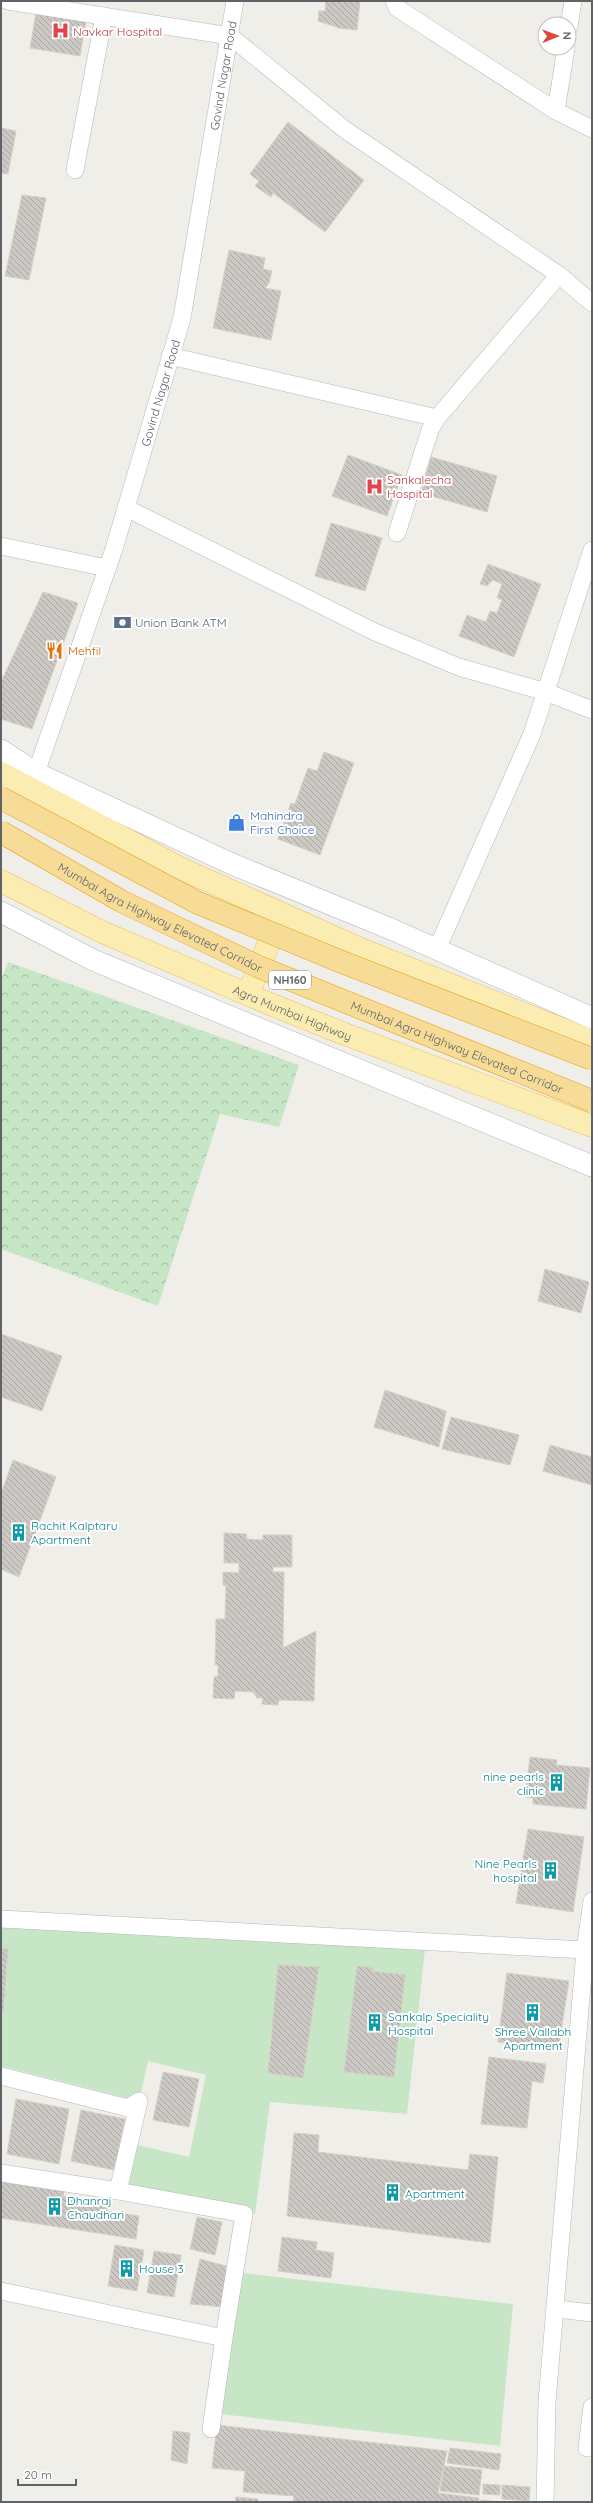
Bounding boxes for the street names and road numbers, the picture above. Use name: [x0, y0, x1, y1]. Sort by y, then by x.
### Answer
street label: Govind Nagar Road: [206, 20, 239, 131]
street label: Govind Nagar Road: [137, 338, 183, 448]
street label: Mumbai Agra Highway Elevated Corridor: [55, 859, 265, 975]
road number: NH160: [269, 971, 311, 989]
street label: Agra Mumbai Highway: [231, 982, 354, 1044]
street label: Mumbai Agra Highway Elevated Corridor: [349, 997, 566, 1096]

